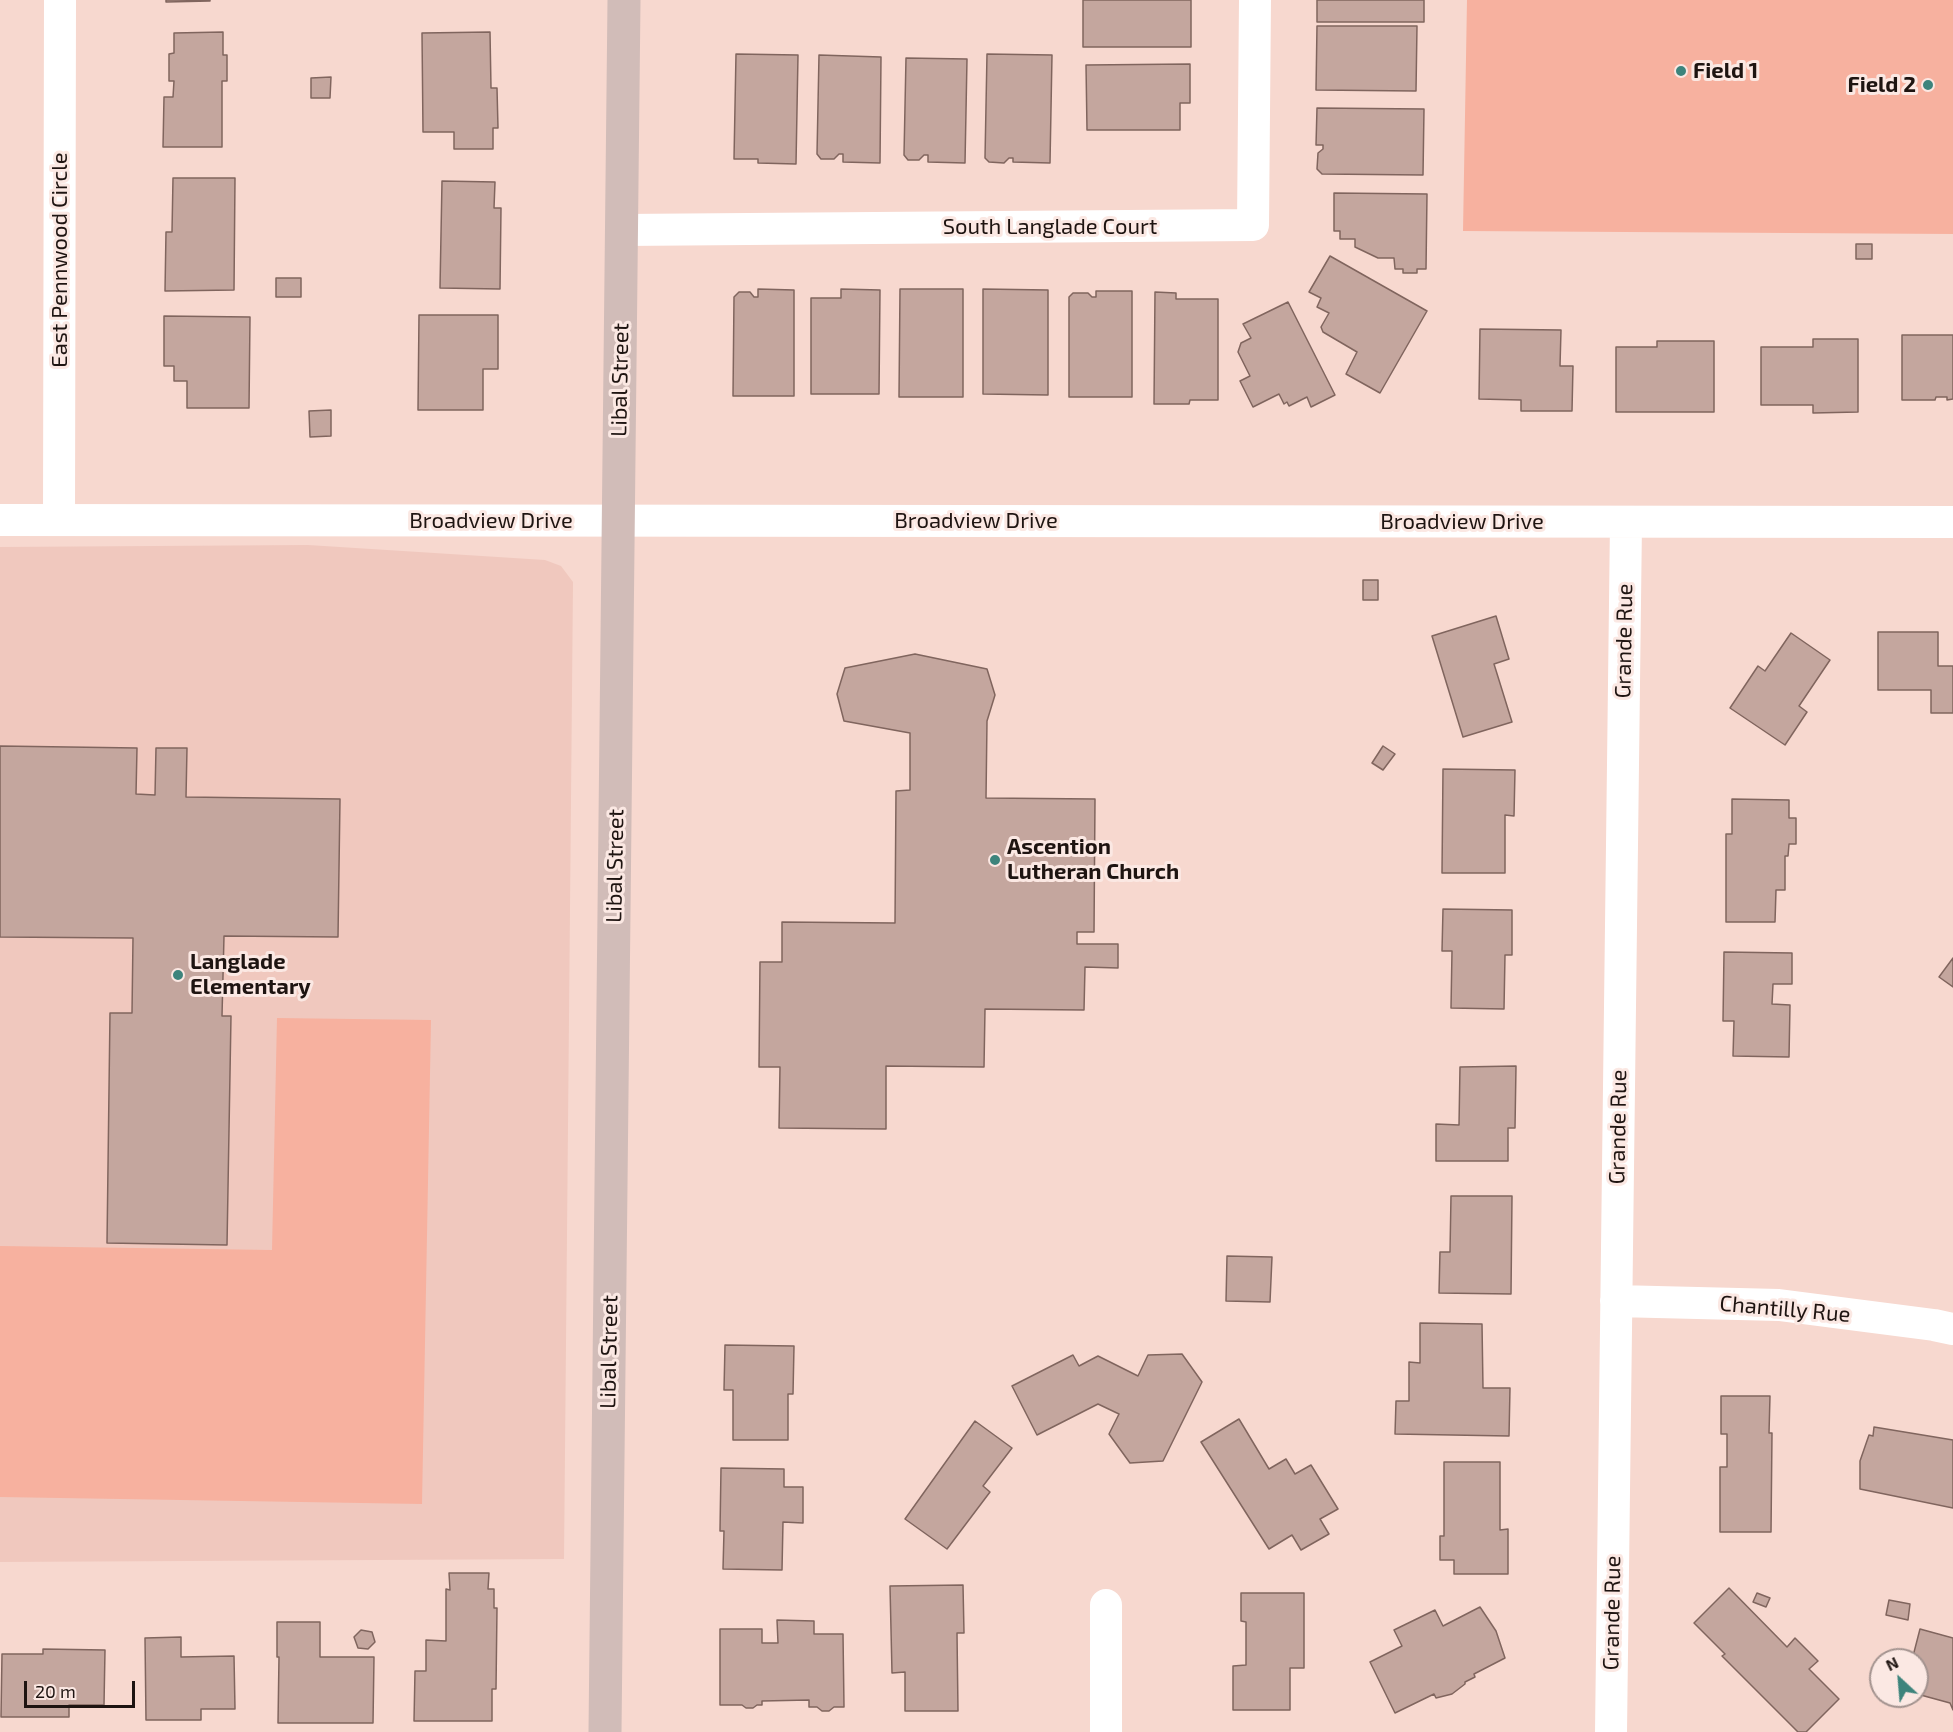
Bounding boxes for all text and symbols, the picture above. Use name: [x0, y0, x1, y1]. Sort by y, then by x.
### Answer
place label: Field 1: [1693, 58, 1758, 84]
marker: Field 1: [1674, 64, 1688, 78]
place label: Field 2: [1847, 72, 1916, 98]
marker: Field 2: [1921, 78, 1935, 92]
street label: East Pennwood Circle: [47, 152, 73, 368]
street label: South Langlade Court: [943, 214, 1157, 240]
street label: Libal Street: [606, 323, 634, 437]
street label: Broadview Drive: [409, 508, 573, 534]
street label: Broadview Drive: [894, 508, 1058, 534]
street label: Broadview Drive: [1380, 509, 1544, 535]
street label: Grande Rue: [1610, 583, 1638, 699]
street label: Libal Street: [601, 809, 629, 923]
place label: Ascention Lutheran Church: [1007, 834, 1179, 885]
marker: Ascention Lutheran Church: [988, 853, 1002, 867]
place label: Langlade Elementary: [190, 949, 311, 1000]
marker: Langlade Elementary: [171, 968, 185, 982]
street label: Grande Rue: [1604, 1069, 1632, 1185]
street label: Chantilly Rue: [1719, 1290, 1851, 1328]
street label: Libal Street: [595, 1295, 623, 1409]
street label: Grande Rue: [1598, 1555, 1626, 1671]
north arrow: [1869, 1648, 1929, 1708]
text: N: [1882, 1652, 1901, 1674]
scale bar: [27, 1669, 138, 1707]
text: 20 m: [35, 1680, 76, 1702]

